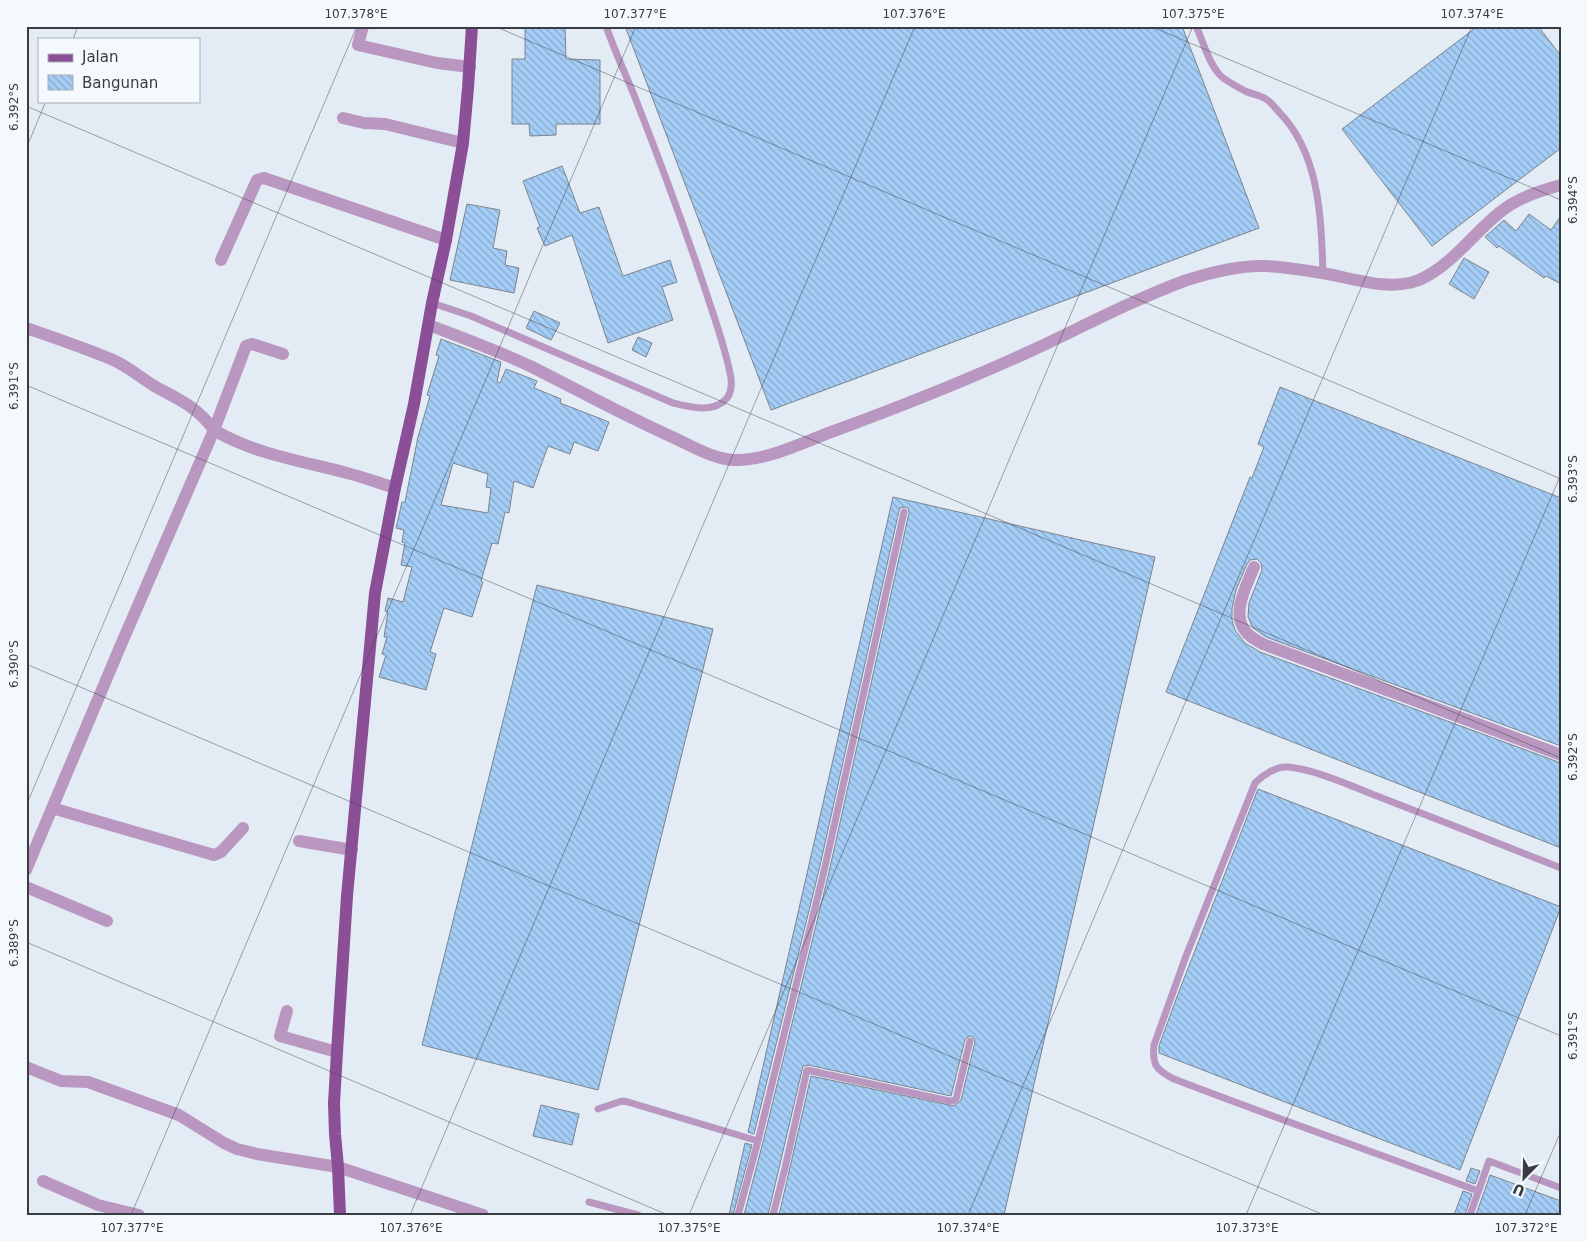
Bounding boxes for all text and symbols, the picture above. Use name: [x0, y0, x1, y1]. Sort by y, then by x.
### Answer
text: 107.378°E: [324, 7, 388, 21]
text: 107.377°E: [603, 7, 667, 21]
text: 107.376°E: [882, 7, 946, 21]
text: 107.375°E: [1161, 7, 1225, 21]
text: 107.374°E: [1440, 7, 1504, 21]
legend: [38, 38, 200, 102]
text: Jalan: [81, 48, 118, 66]
text: Bangunan: [82, 74, 158, 92]
text: 6.392°S: [7, 83, 21, 131]
text: 6.394°S: [1566, 176, 1580, 224]
text: 6.391°S: [7, 362, 21, 410]
text: 6.393°S: [1566, 455, 1580, 503]
text: 6.390°S: [7, 640, 21, 688]
text: 6.392°S: [1566, 733, 1580, 781]
text: 6.389°S: [7, 919, 21, 967]
text: 6.391°S: [1566, 1012, 1580, 1060]
north arrow: [1500, 1154, 1550, 1204]
text: U: [1511, 1180, 1527, 1200]
text: 107.377°E: [100, 1221, 164, 1235]
text: 107.376°E: [379, 1221, 443, 1235]
text: 107.375°E: [657, 1221, 721, 1235]
text: 107.374°E: [936, 1221, 1000, 1235]
text: 107.373°E: [1215, 1221, 1279, 1235]
text: 107.372°E: [1494, 1221, 1558, 1235]

